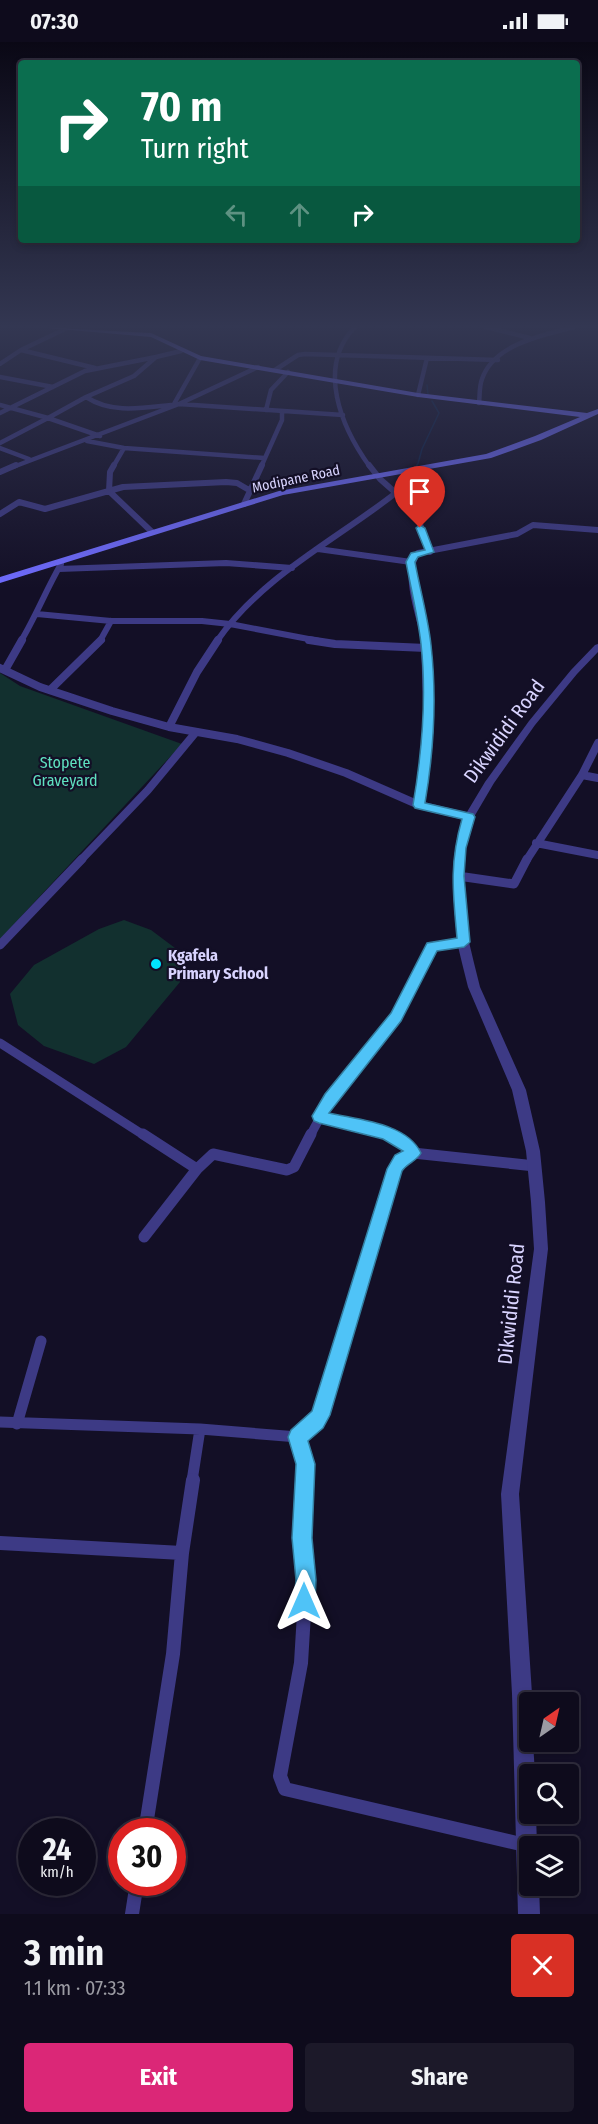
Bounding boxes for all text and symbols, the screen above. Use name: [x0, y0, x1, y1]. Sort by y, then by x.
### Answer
text: 07:30: [30, 8, 79, 35]
text: 70 m: [141, 82, 222, 132]
icon: right: [42, 84, 120, 162]
text: Turn right: [141, 133, 249, 165]
icon: left: [220, 198, 253, 231]
icon: ahead: [283, 198, 316, 231]
icon: right: [346, 198, 379, 231]
street label: Modipane Road: [251, 461, 341, 497]
pin: [394, 466, 445, 528]
icon: arrive: [403, 475, 436, 508]
street label: Dikwididi Road: [458, 675, 550, 787]
park label: Stopete Graveyard: [32, 753, 98, 790]
place label: Kgafela Primary School: [168, 946, 269, 983]
marker: Kgafela Primary School: [149, 957, 163, 971]
street label: Dikwididi Road: [493, 1242, 529, 1366]
position arrow: [272, 1569, 336, 1633]
north arrow: [519, 1692, 579, 1752]
map controls: [519, 1692, 579, 1896]
button: search: [519, 1764, 579, 1824]
speed limit sign: 30: [108, 1818, 186, 1896]
text: 24: [43, 1832, 71, 1868]
button: layers: [519, 1836, 579, 1896]
text: km/h: [40, 1863, 74, 1881]
text: 3 min: [24, 1931, 104, 1975]
button: close: [511, 1934, 574, 1997]
text: 1.1 km · 07:33: [24, 1976, 126, 2000]
button: Exit: [24, 2043, 293, 2112]
button: Share: [305, 2043, 574, 2112]

